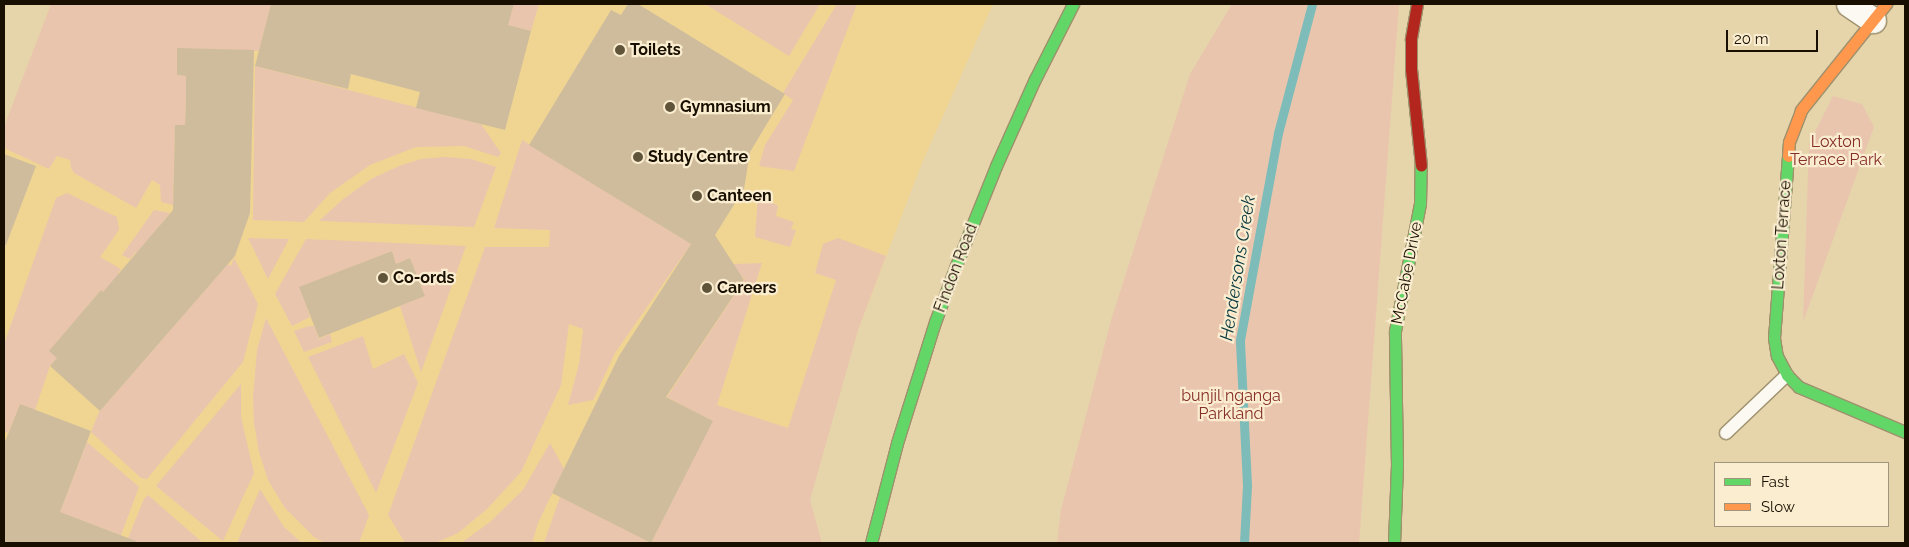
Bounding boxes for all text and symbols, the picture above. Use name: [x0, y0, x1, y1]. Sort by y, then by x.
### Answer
scale bar: [1729, 20, 1822, 52]
text: 20 m: [1734, 30, 1769, 48]
place label: Toilets: [630, 40, 681, 60]
marker: Toilets: [614, 44, 626, 56]
place label: Gymnasium: [680, 97, 771, 117]
marker: Gymnasium: [664, 101, 676, 113]
park label: Loxton Terrace Park: [1790, 132, 1882, 170]
place label: Study Centre: [648, 147, 749, 167]
marker: Study Centre: [632, 151, 644, 163]
street label: Loxton Terrace: [1769, 180, 1795, 290]
place label: Canteen: [707, 186, 772, 206]
marker: Canteen: [691, 190, 703, 202]
water label: Hendersons Creek: [1216, 194, 1260, 342]
street label: McCabe Drive: [1388, 220, 1426, 326]
street label: Findon Road: [930, 221, 982, 315]
place label: Co-ords: [393, 268, 454, 288]
marker: Co-ords: [377, 272, 389, 284]
place label: Careers: [717, 278, 777, 298]
marker: Careers: [701, 282, 713, 294]
park label: bunjil nganga Parkland: [1181, 386, 1281, 424]
legend: [1714, 462, 1889, 527]
text: Fast: [1761, 473, 1789, 491]
text: Slow: [1761, 498, 1795, 516]

